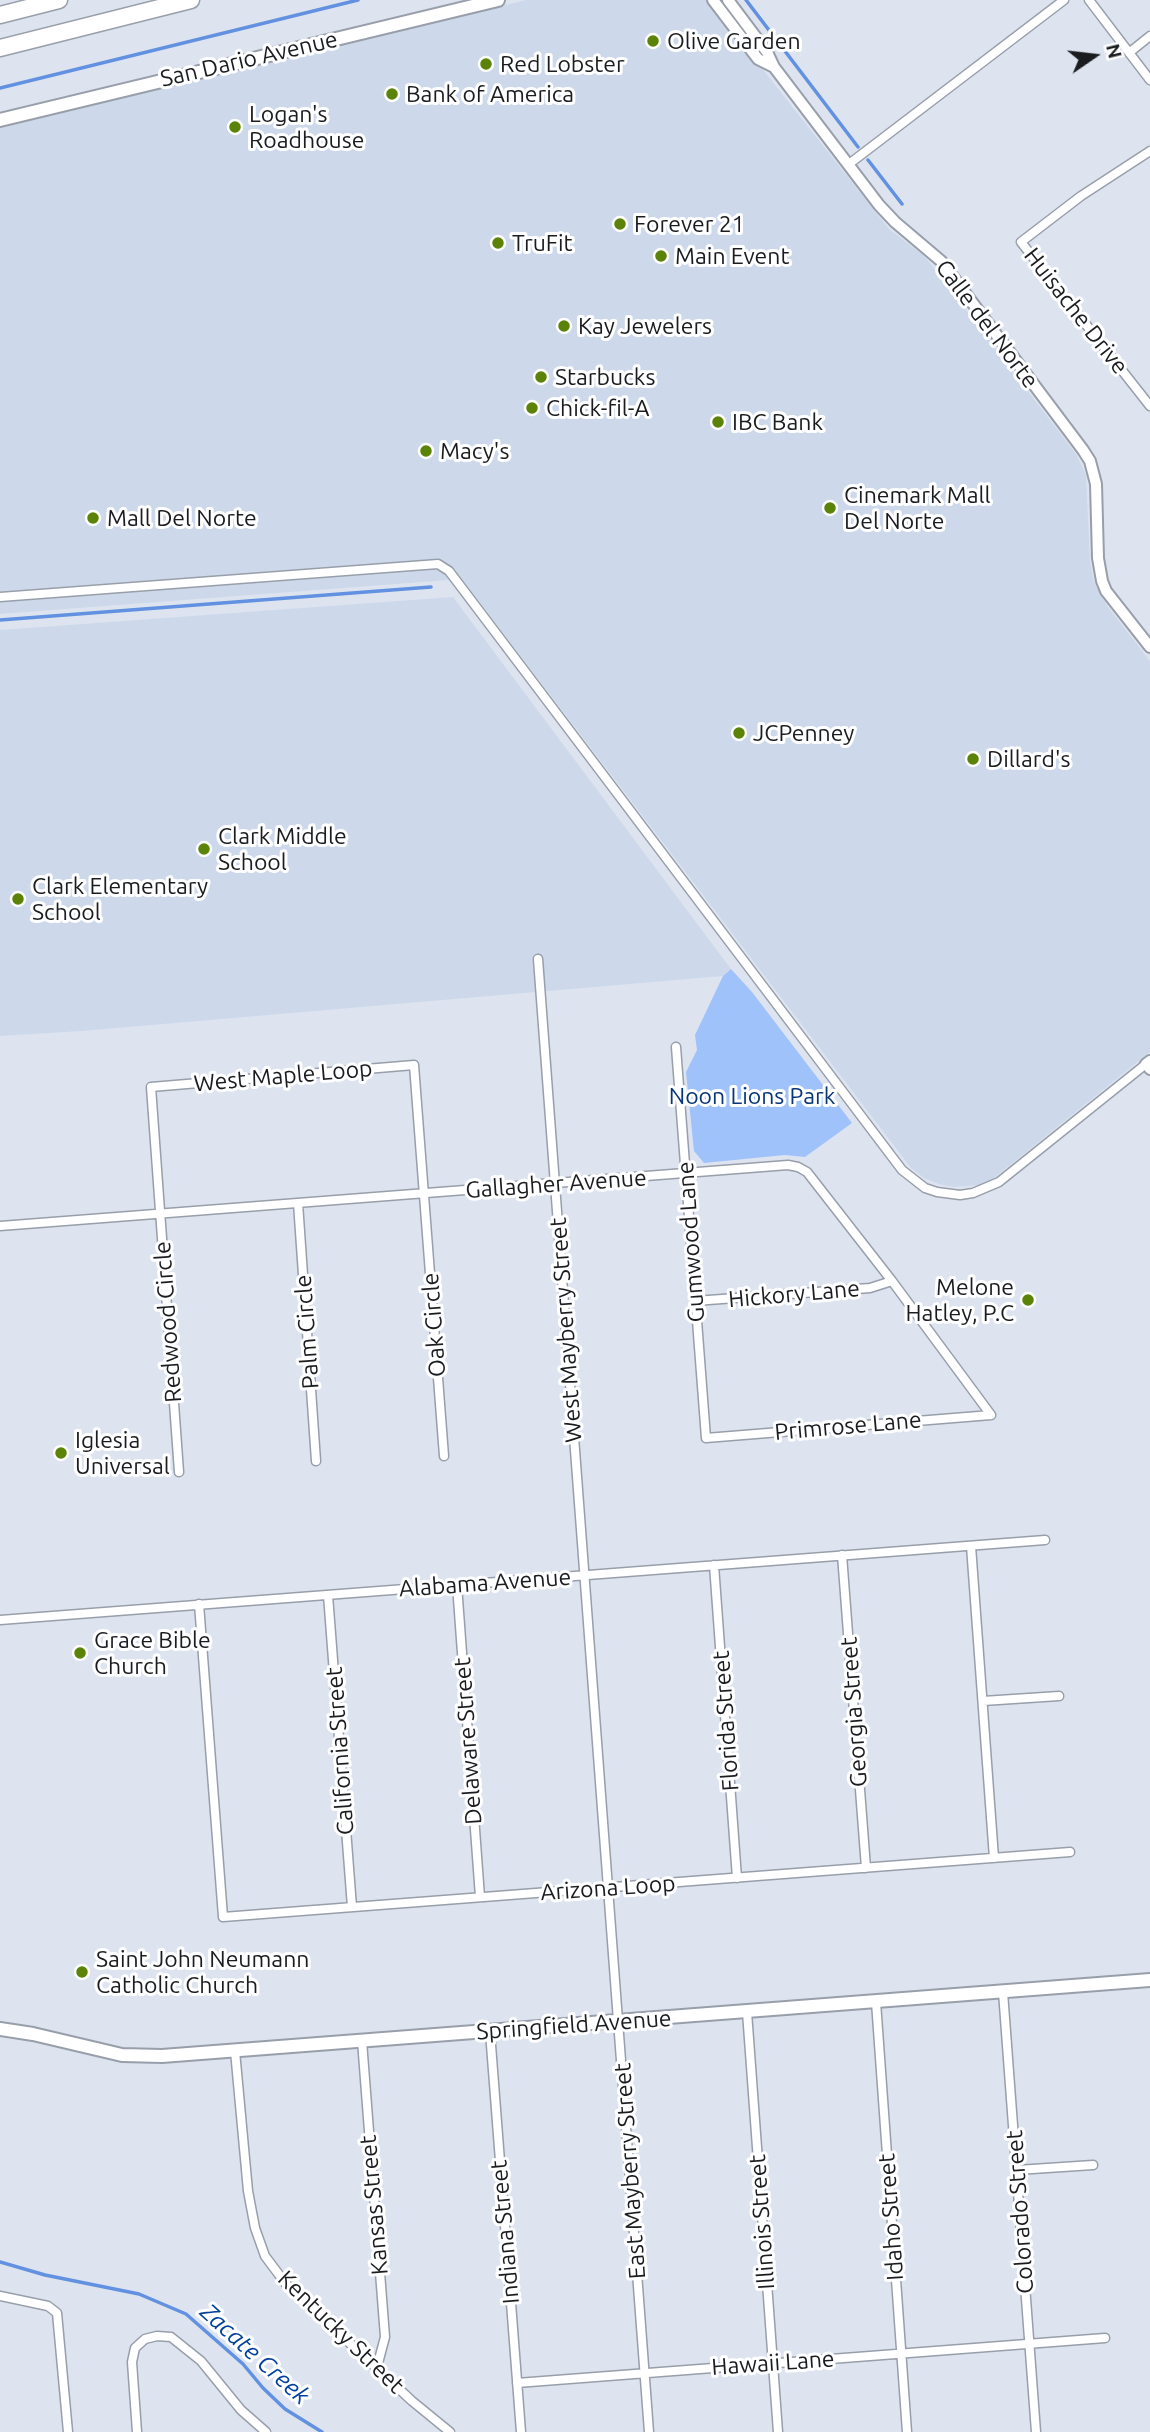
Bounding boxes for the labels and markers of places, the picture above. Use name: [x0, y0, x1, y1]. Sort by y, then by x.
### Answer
place label: Olive Garden: [667, 27, 801, 55]
marker: Olive Garden: [645, 33, 661, 49]
place label: Red Lobster: [500, 50, 625, 78]
marker: Red Lobster: [478, 56, 494, 72]
place label: Bank of America: [406, 80, 574, 108]
marker: Bank of America: [384, 86, 400, 102]
place label: Logan's Roadhouse: [249, 100, 364, 154]
marker: Logan's Roadhouse: [227, 119, 243, 135]
place label: Forever 21: [634, 210, 745, 238]
marker: Forever 21: [612, 216, 628, 232]
place label: TruFit: [512, 229, 573, 257]
marker: TruFit: [490, 235, 506, 251]
place label: Main Event: [675, 242, 789, 270]
marker: Main Event: [653, 248, 669, 264]
place label: Kay Jewelers: [578, 312, 712, 340]
marker: Kay Jewelers: [556, 318, 572, 334]
place label: Starbucks: [555, 363, 655, 391]
marker: Starbucks: [533, 369, 549, 385]
place label: Chick-fil-A: [546, 394, 649, 422]
marker: Chick-fil-A: [524, 400, 540, 416]
place label: IBC Bank: [732, 408, 823, 436]
marker: IBC Bank: [710, 414, 726, 430]
place label: Macy's: [440, 437, 509, 465]
marker: Macy's: [418, 443, 434, 459]
place label: Cinemark Mall Del Norte: [844, 481, 991, 535]
marker: Cinemark Mall Del Norte: [822, 500, 838, 516]
place label: Mall Del Norte: [107, 504, 257, 532]
marker: Mall Del Norte: [85, 510, 101, 526]
place label: JCPenney: [753, 719, 854, 747]
marker: JCPenney: [731, 725, 747, 741]
place label: Dillard's: [987, 745, 1070, 773]
marker: Dillard's: [965, 751, 981, 767]
place label: Clark Middle School: [218, 822, 347, 876]
marker: Clark Middle School: [196, 841, 212, 857]
place label: Clark Elementary School: [32, 872, 208, 926]
marker: Clark Elementary School: [10, 891, 26, 907]
place label: Melone Hatley, P.C: [906, 1273, 1014, 1327]
marker: Melone Hatley, P.C: [1020, 1292, 1036, 1308]
place label: Iglesia Universal: [75, 1426, 170, 1480]
marker: Iglesia Universal: [53, 1445, 69, 1461]
place label: Grace Bible Church: [94, 1626, 211, 1680]
marker: Grace Bible Church: [72, 1645, 88, 1661]
place label: Saint John Neumann Catholic Church: [96, 1945, 309, 1999]
marker: Saint John Neumann Catholic Church: [74, 1964, 90, 1980]

